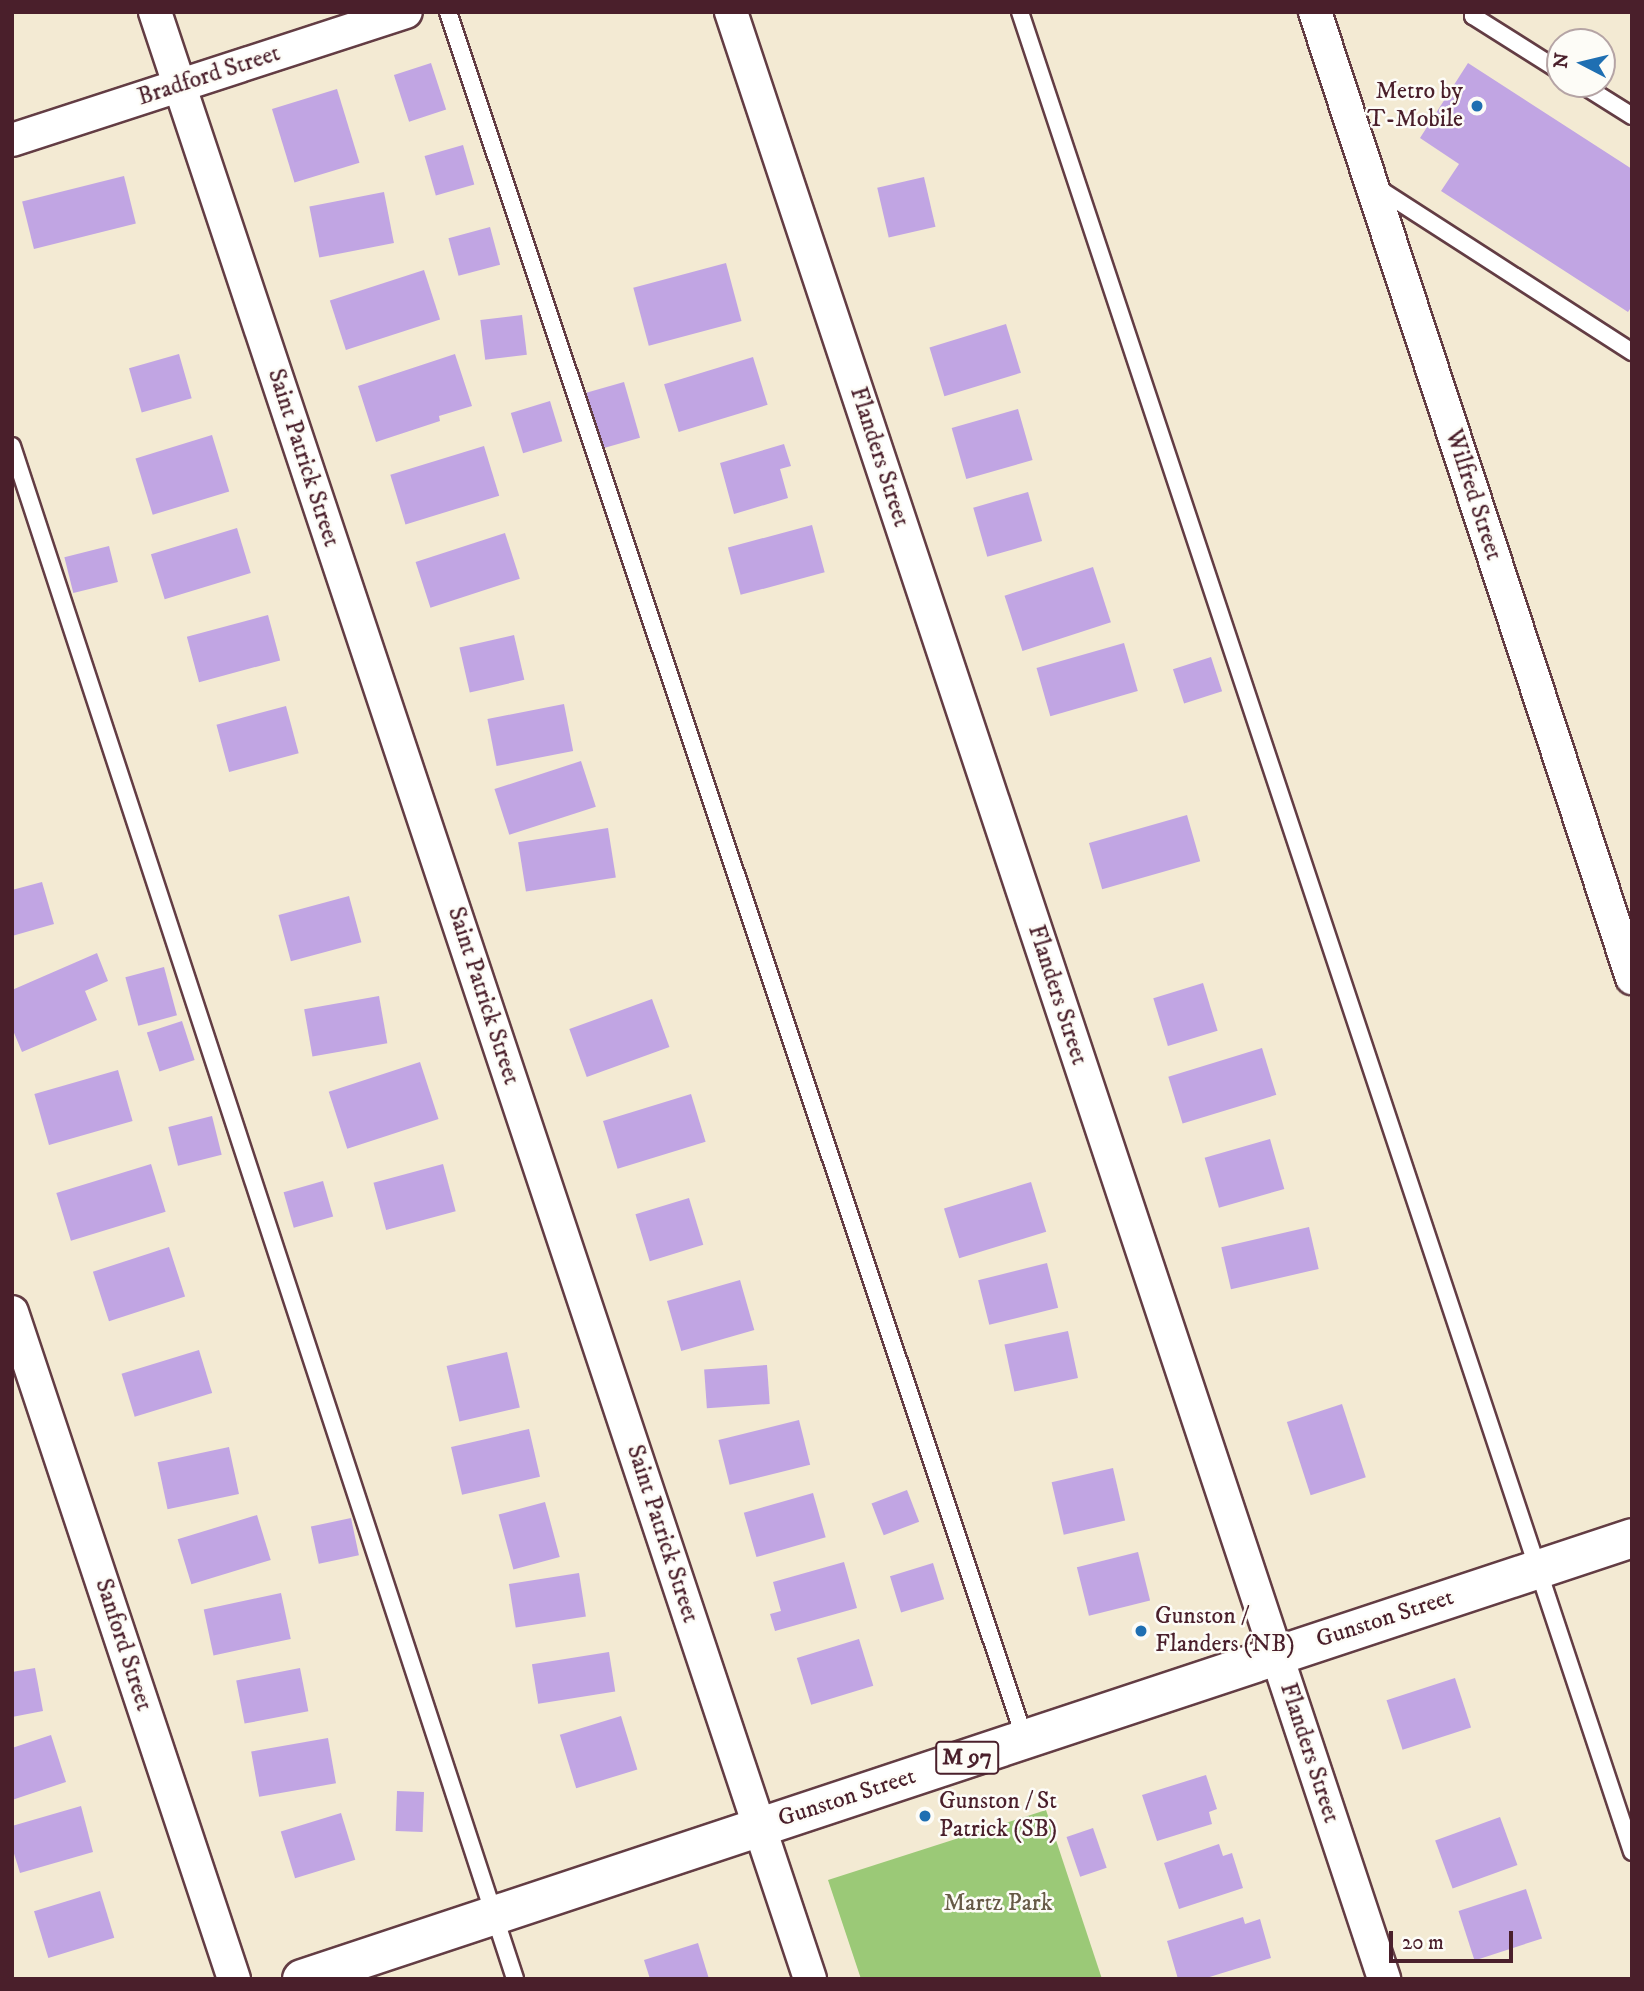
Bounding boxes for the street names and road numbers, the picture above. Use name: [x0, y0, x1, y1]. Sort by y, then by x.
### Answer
street label: Bradford Street: [134, 39, 284, 113]
street label: Saint Patrick Street: [261, 365, 345, 551]
street label: Flanders Street: [843, 383, 915, 531]
street label: Wilfred Street: [1438, 426, 1508, 564]
street label: Saint Patrick Street: [441, 903, 525, 1089]
street label: Flanders Street: [1021, 921, 1093, 1069]
street label: Saint Patrick Street: [620, 1441, 704, 1627]
street label: Sanford Street: [88, 1575, 158, 1715]
street label: Gunston Street: [1313, 1583, 1457, 1655]
street label: Flanders Street: [1273, 1679, 1345, 1827]
road number: M 97: [934, 1738, 1000, 1778]
street label: Gunston Street: [775, 1762, 919, 1834]

